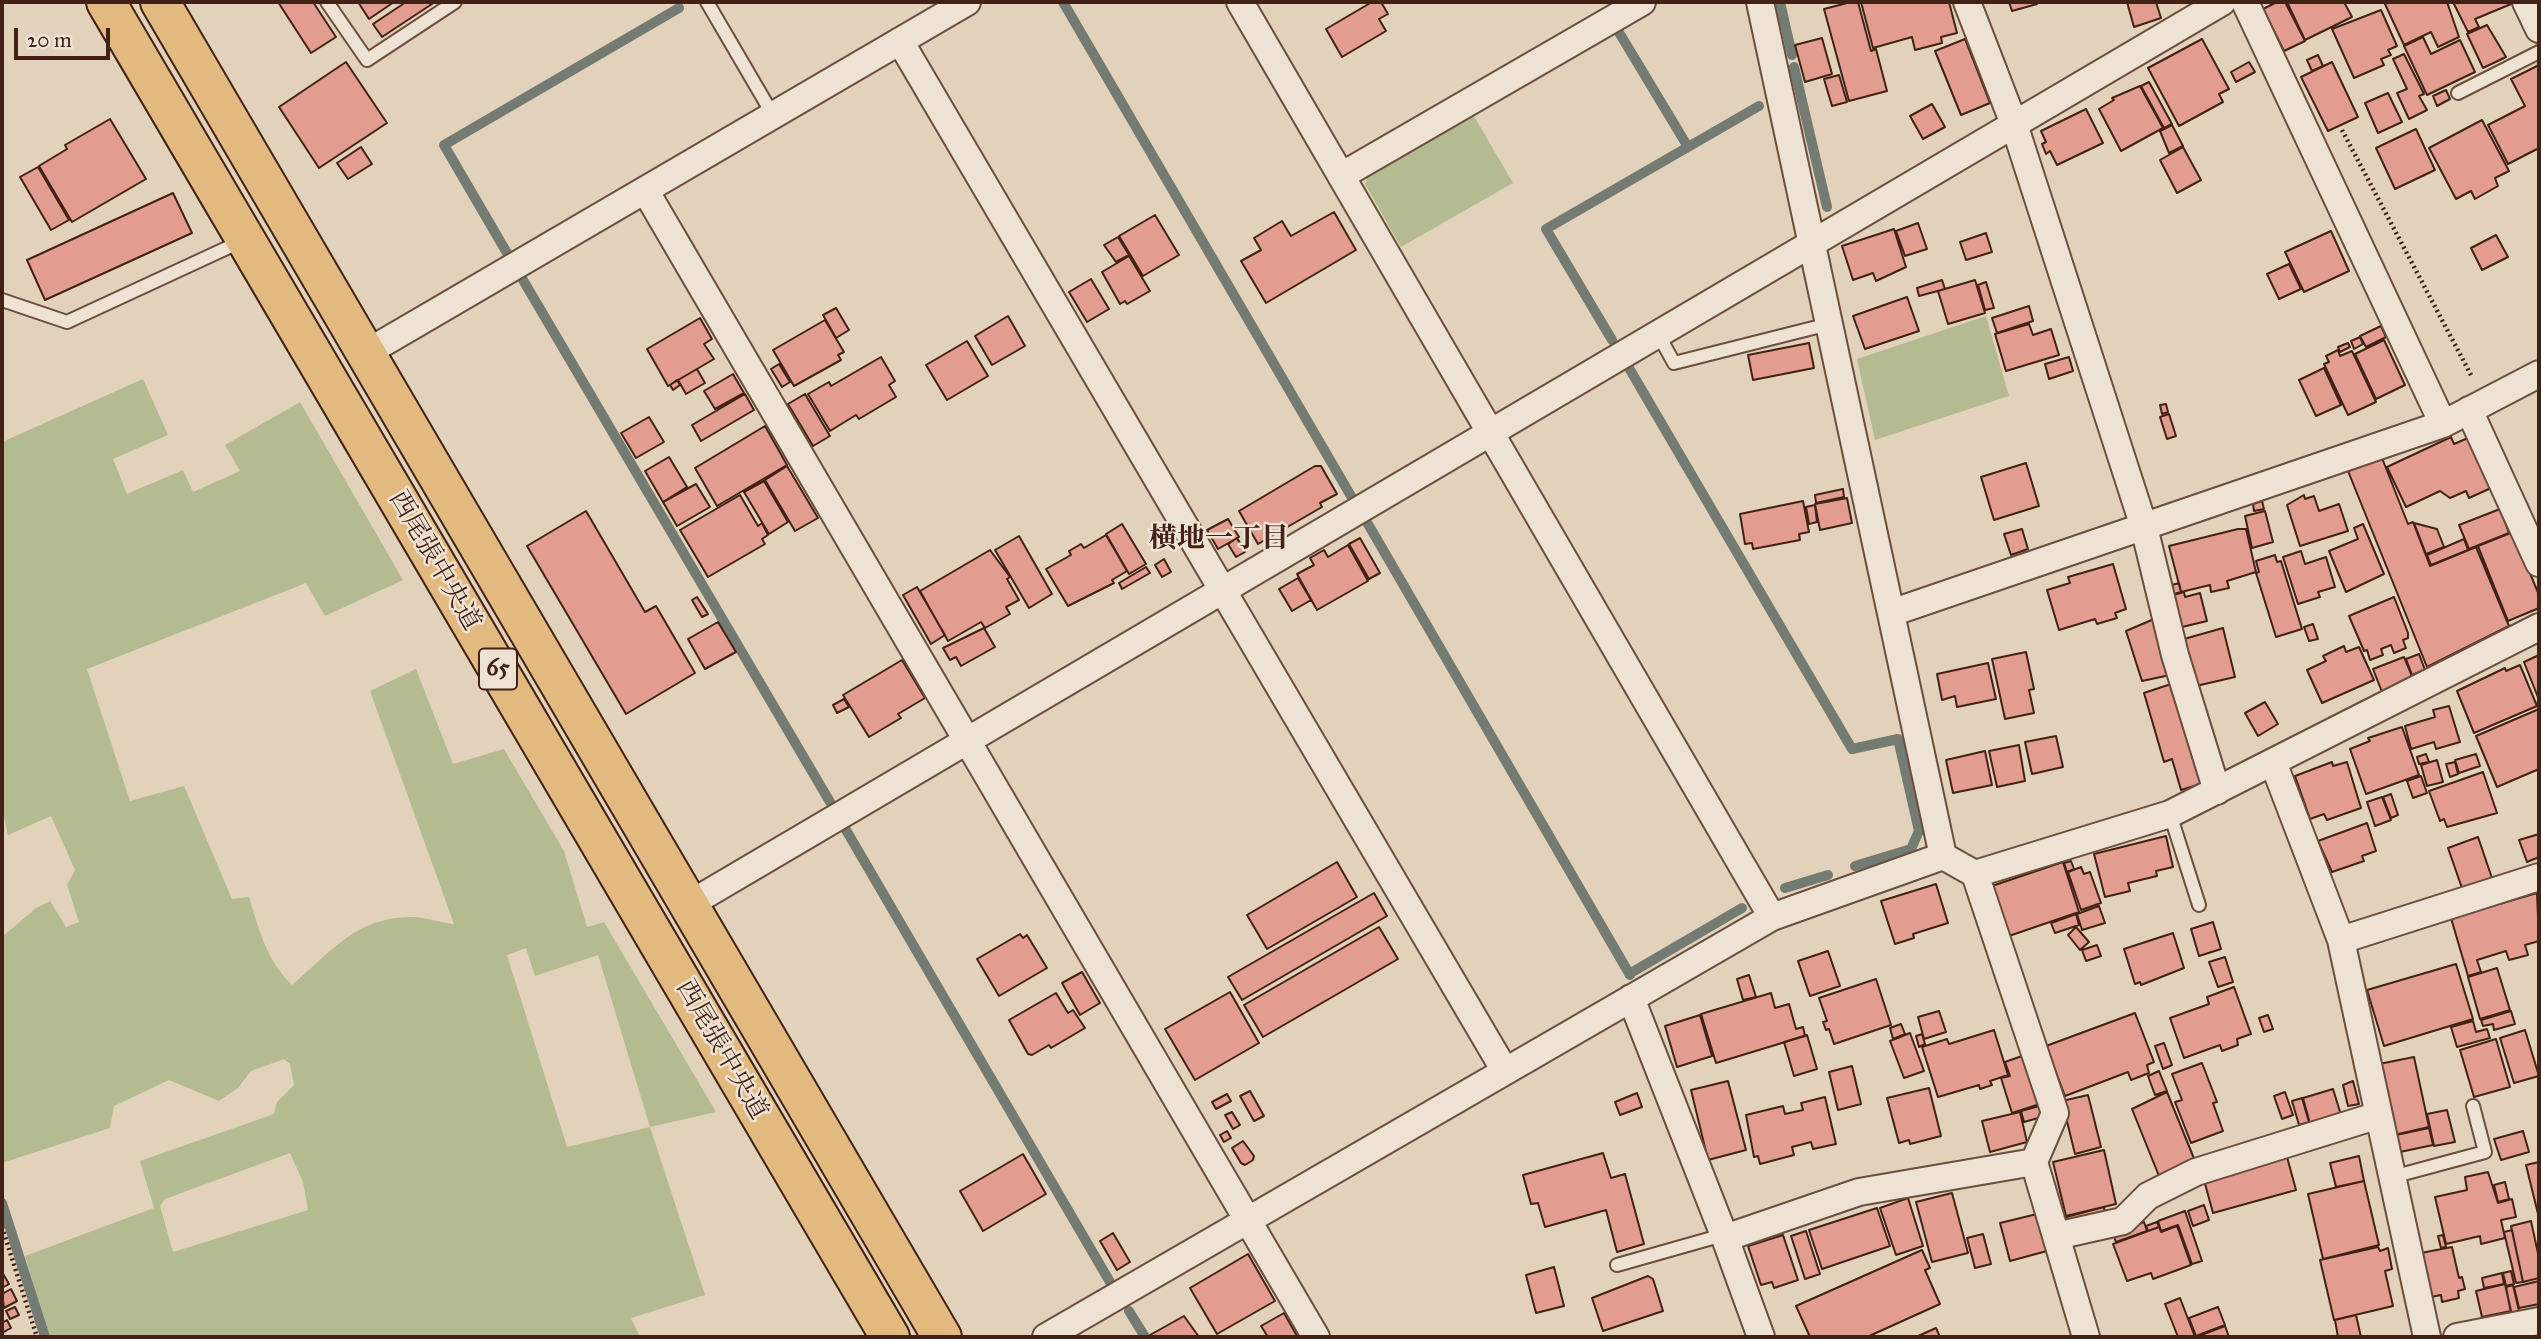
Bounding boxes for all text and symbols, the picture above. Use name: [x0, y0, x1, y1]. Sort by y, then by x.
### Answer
scale bar: [18, 14, 114, 58]
text: 20 m: [27, 27, 72, 53]
street label: 西尾張中央道: [381, 486, 487, 636]
district label: 横地一丁目: [1149, 523, 1289, 557]
road number: 65: [479, 648, 517, 690]
street label: 西尾張中央道: [668, 975, 774, 1125]

